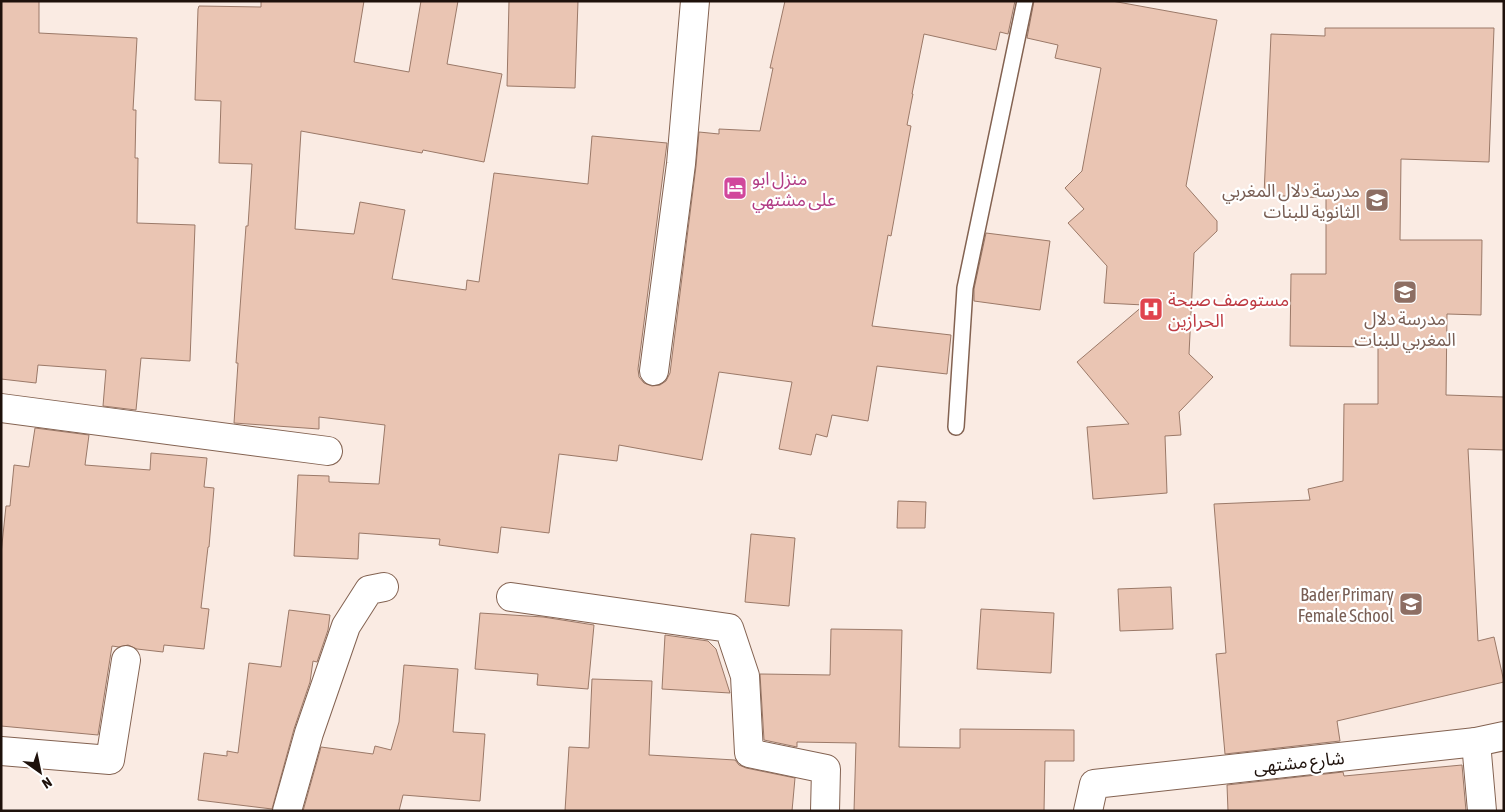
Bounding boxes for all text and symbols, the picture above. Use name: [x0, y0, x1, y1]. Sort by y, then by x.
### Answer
place label: منزل ابو على مشتهي: [752, 168, 836, 213]
hotel icon: منزل ابو على مشتهي: [722, 175, 748, 201]
place label: مدرسة دلال المغربي الثانوية للبنات: [1222, 180, 1360, 223]
school or university icon: مدرسة دلال المغربي الثانوية للبنات: [1364, 187, 1390, 213]
school or university icon: مدرسة دلال المغربي للبنات: [1392, 279, 1418, 305]
place label: مستوصف صبحة الحرازين: [1168, 289, 1289, 332]
hospital icon: مستوصف صبحة الحرازين: [1138, 296, 1164, 322]
place label: مدرسة دلال المغربي للبنات: [1354, 308, 1456, 353]
place label: Bader Primary Female School: [1298, 584, 1394, 626]
school or university icon: Bader Primary Female School: [1398, 591, 1424, 617]
north arrow: [15, 747, 65, 797]
street label: شارع مشتهى: [1252, 747, 1346, 781]
text: N: [39, 774, 55, 792]

